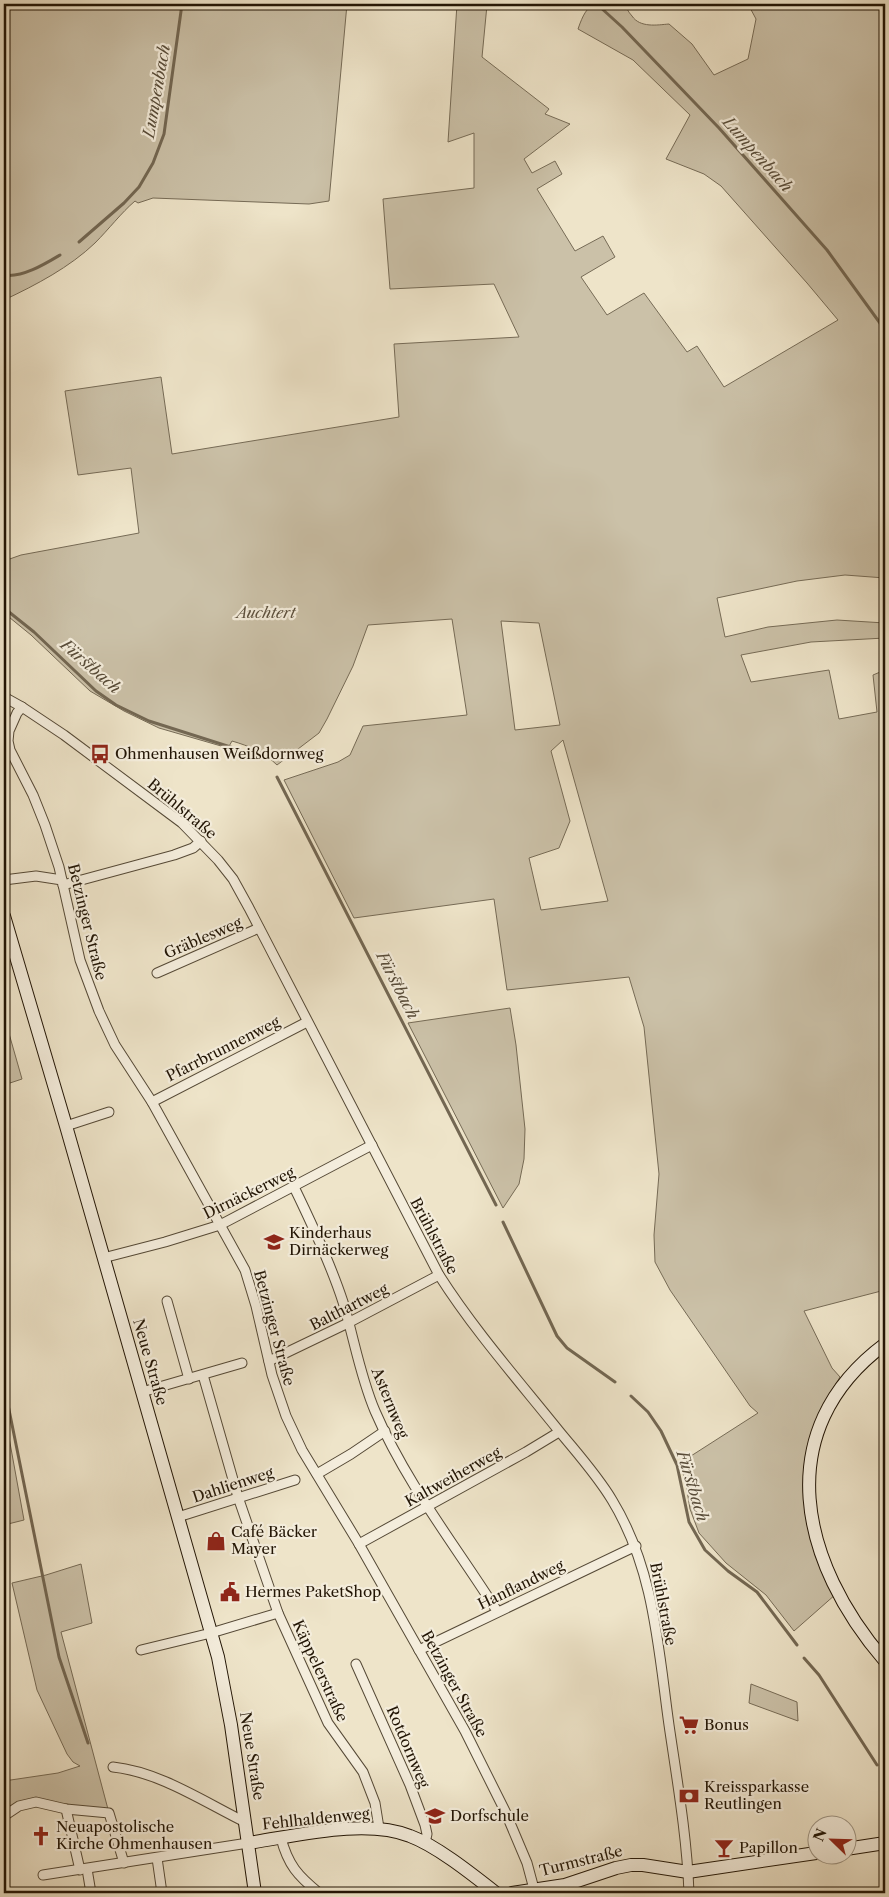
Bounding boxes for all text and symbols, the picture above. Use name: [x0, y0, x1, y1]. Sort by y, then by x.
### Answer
water label: Lumpenbach: [138, 43, 174, 141]
water label: Lumpenbach: [718, 111, 797, 196]
park label: Auchtert: [234, 603, 296, 622]
water label: Fürstbach: [55, 633, 125, 698]
bus stop icon: Ohmenhausen Weißdornweg: [89, 743, 111, 765]
place label: Ohmenhausen Weißdornweg: [115, 744, 323, 763]
street label: Brühlstraße: [144, 774, 221, 843]
street label: Betzinger Straße: [64, 862, 111, 982]
street label: Gräblesweg: [161, 913, 245, 962]
water label: Fürstbach: [372, 946, 424, 1022]
street label: Pfarrbrunnenweg: [163, 1012, 283, 1085]
street label: Dirnäckerweg: [200, 1162, 298, 1223]
street label: Brühlstraße: [406, 1194, 463, 1277]
place label: Kinderhaus Dirnäckerweg: [289, 1223, 388, 1259]
school or university icon: Kinderhaus Dirnäckerweg: [263, 1231, 285, 1253]
street label: Betzinger Straße: [250, 1268, 299, 1388]
street label: Balthartweg: [306, 1279, 391, 1334]
street label: Neue Straße: [129, 1316, 172, 1407]
street label: Asternweg: [367, 1364, 413, 1441]
street label: Kaltweiherweg: [401, 1442, 504, 1511]
water label: Fürstbach: [672, 1446, 713, 1524]
street label: Dahlienweg: [190, 1462, 276, 1507]
place label: Café Bäcker Mayer: [231, 1522, 318, 1558]
shop icon: Café Bäcker Mayer: [205, 1530, 227, 1552]
street label: Hanflandweg: [474, 1555, 567, 1614]
street label: Brühlstraße: [646, 1561, 681, 1647]
public building icon: Hermes PaketShop: [219, 1581, 241, 1603]
place label: Hermes PaketShop: [245, 1582, 381, 1601]
street label: Käppelerstraße: [289, 1617, 352, 1725]
street label: Betzinger Straße: [417, 1627, 492, 1741]
street label: Rotdornweg: [383, 1703, 434, 1791]
street label: Neue Straße: [236, 1710, 269, 1802]
supermarket icon: Bonus: [678, 1714, 700, 1736]
place label: Bonus: [704, 1715, 749, 1734]
place label: Kreissparkasse Reutlingen: [704, 1777, 809, 1813]
bank icon: Kreissparkasse Reutlingen: [678, 1785, 700, 1807]
street label: Fehlhaldenweg: [261, 1803, 371, 1834]
school or university icon: Dorfschule: [424, 1805, 446, 1827]
place label: Dorfschule: [450, 1806, 529, 1825]
north arrow: [806, 1814, 856, 1864]
place label: Neuapostolische Kirche Ohmenhausen: [56, 1817, 213, 1853]
church icon: Neuapostolische Kirche Ohmenhausen: [30, 1825, 52, 1847]
text: N: [809, 1826, 831, 1844]
bar icon: Papillon: [713, 1837, 735, 1859]
place label: Papillon: [739, 1838, 799, 1857]
street label: Turmstraße: [537, 1841, 624, 1880]

